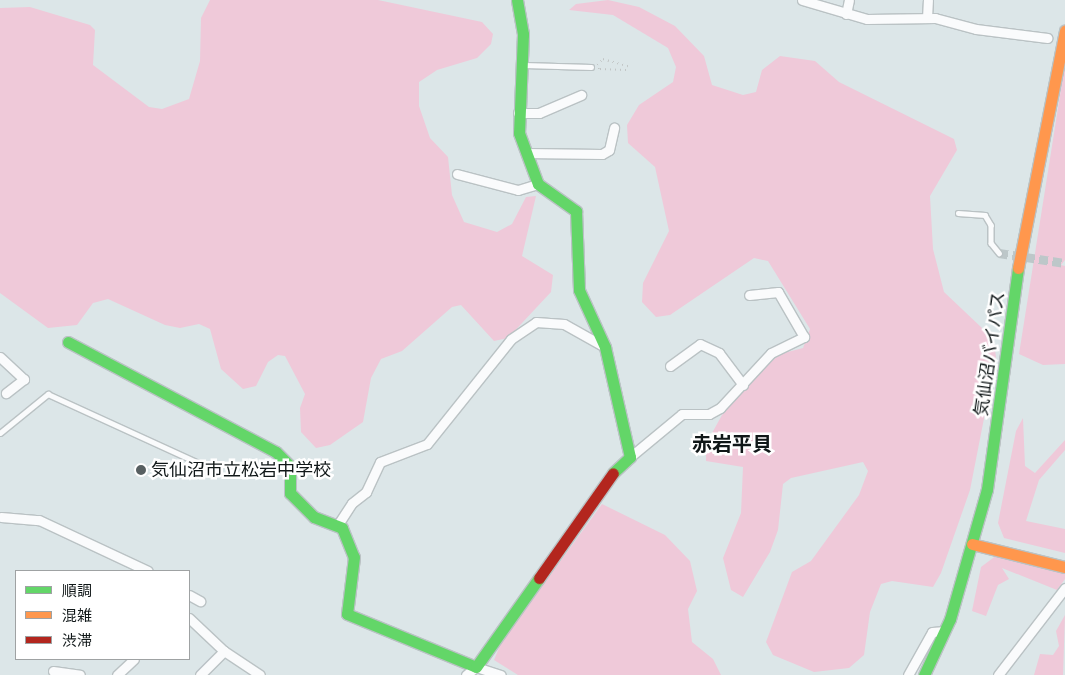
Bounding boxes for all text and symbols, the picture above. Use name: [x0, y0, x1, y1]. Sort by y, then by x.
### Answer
street label: 気仙沼バイパス: [971, 290, 1009, 418]
district label: 赤岩平貝: [692, 431, 772, 455]
place label: 気仙沼市立松岩中学校: [151, 459, 331, 481]
marker: 気仙沼市立松岩中学校: [135, 464, 147, 476]
legend: [15, 570, 190, 660]
text: 順調: [62, 580, 92, 601]
text: 混雑: [62, 605, 92, 626]
text: 渋滞: [62, 630, 92, 651]

